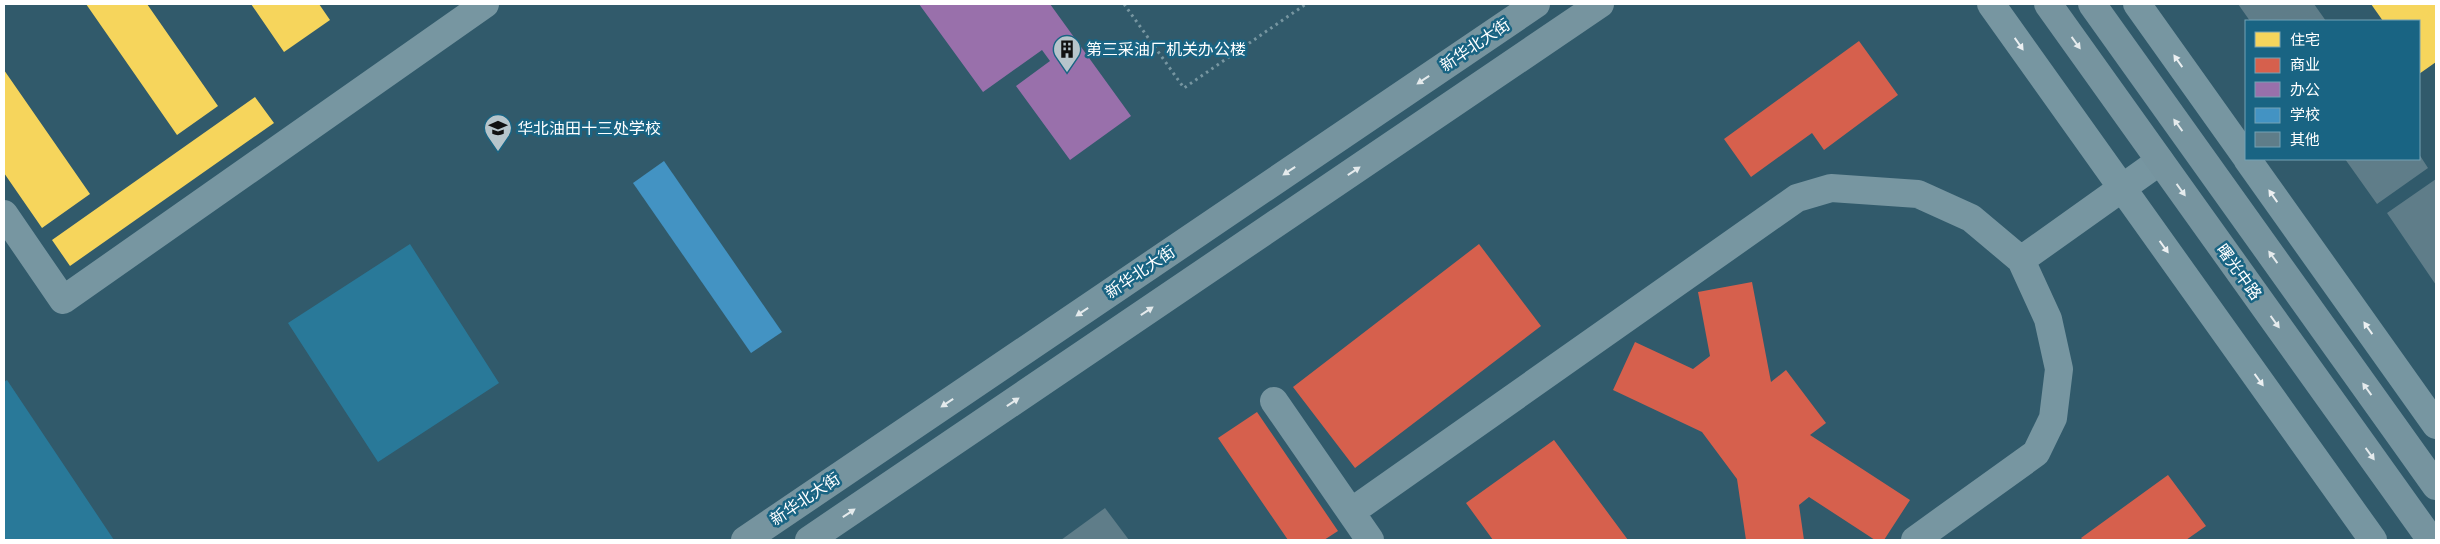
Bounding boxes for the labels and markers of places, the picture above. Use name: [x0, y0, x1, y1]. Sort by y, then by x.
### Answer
building icon: 第三采油厂机关办公楼: [1052, 34, 1082, 73]
place label: 第三采油厂机关办公楼: [1086, 40, 1246, 59]
school or university icon: 华北油田十三处学校: [483, 113, 513, 152]
place label: 华北油田十三处学校: [517, 119, 661, 138]

